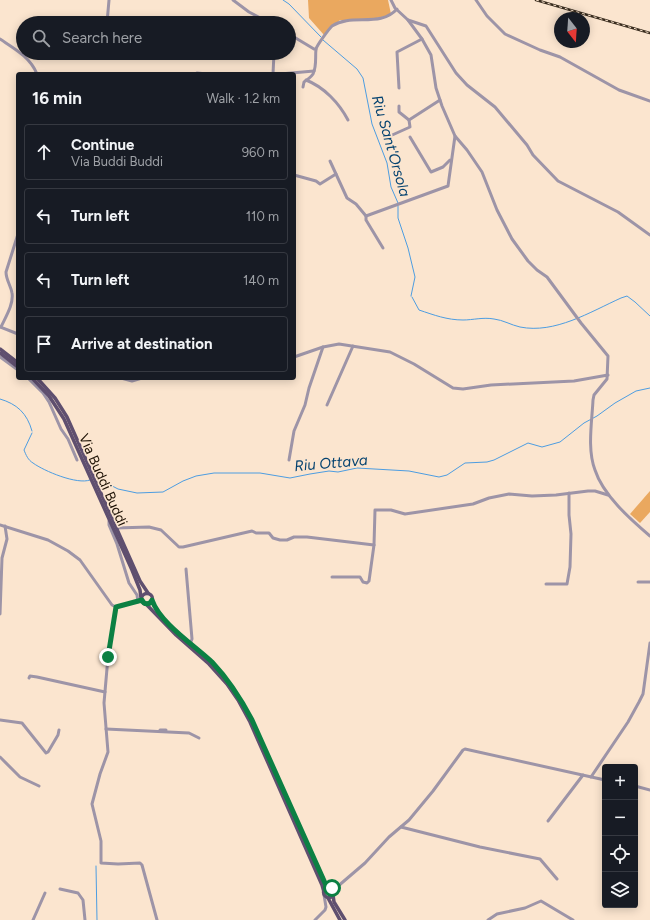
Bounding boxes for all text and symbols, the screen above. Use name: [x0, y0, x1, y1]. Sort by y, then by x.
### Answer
north arrow: [554, 12, 590, 48]
search box: [16, 16, 296, 60]
icon: search: [30, 27, 52, 49]
text: Search here: [62, 29, 142, 47]
text: 16 min: [32, 88, 82, 108]
text: Walk · 1.2 km: [207, 91, 280, 106]
water label: Riu Sant'Orsola: [368, 93, 414, 199]
text: Continue: [71, 136, 134, 154]
icon: ahead: [33, 141, 55, 163]
text: 960 m: [242, 145, 279, 160]
text: Via Buddi Buddi: [71, 154, 163, 169]
icon: left: [33, 205, 55, 227]
text: Turn left: [71, 207, 129, 225]
text: 110 m: [246, 209, 279, 224]
icon: left: [33, 269, 55, 291]
text: Turn left: [71, 271, 129, 289]
text: 140 m: [243, 273, 279, 288]
icon: arrive: [33, 333, 55, 355]
text: Arrive at destination: [71, 335, 212, 353]
street label: Via Buddi Buddi: [75, 431, 131, 529]
water label: Riu Ottava: [294, 451, 369, 475]
route end: [99, 648, 117, 666]
map controls: [602, 764, 638, 908]
button: +: [602, 764, 638, 800]
button: −: [602, 800, 638, 836]
button: locate: [602, 836, 638, 872]
button: layers: [602, 872, 638, 908]
route start: [323, 879, 341, 897]

